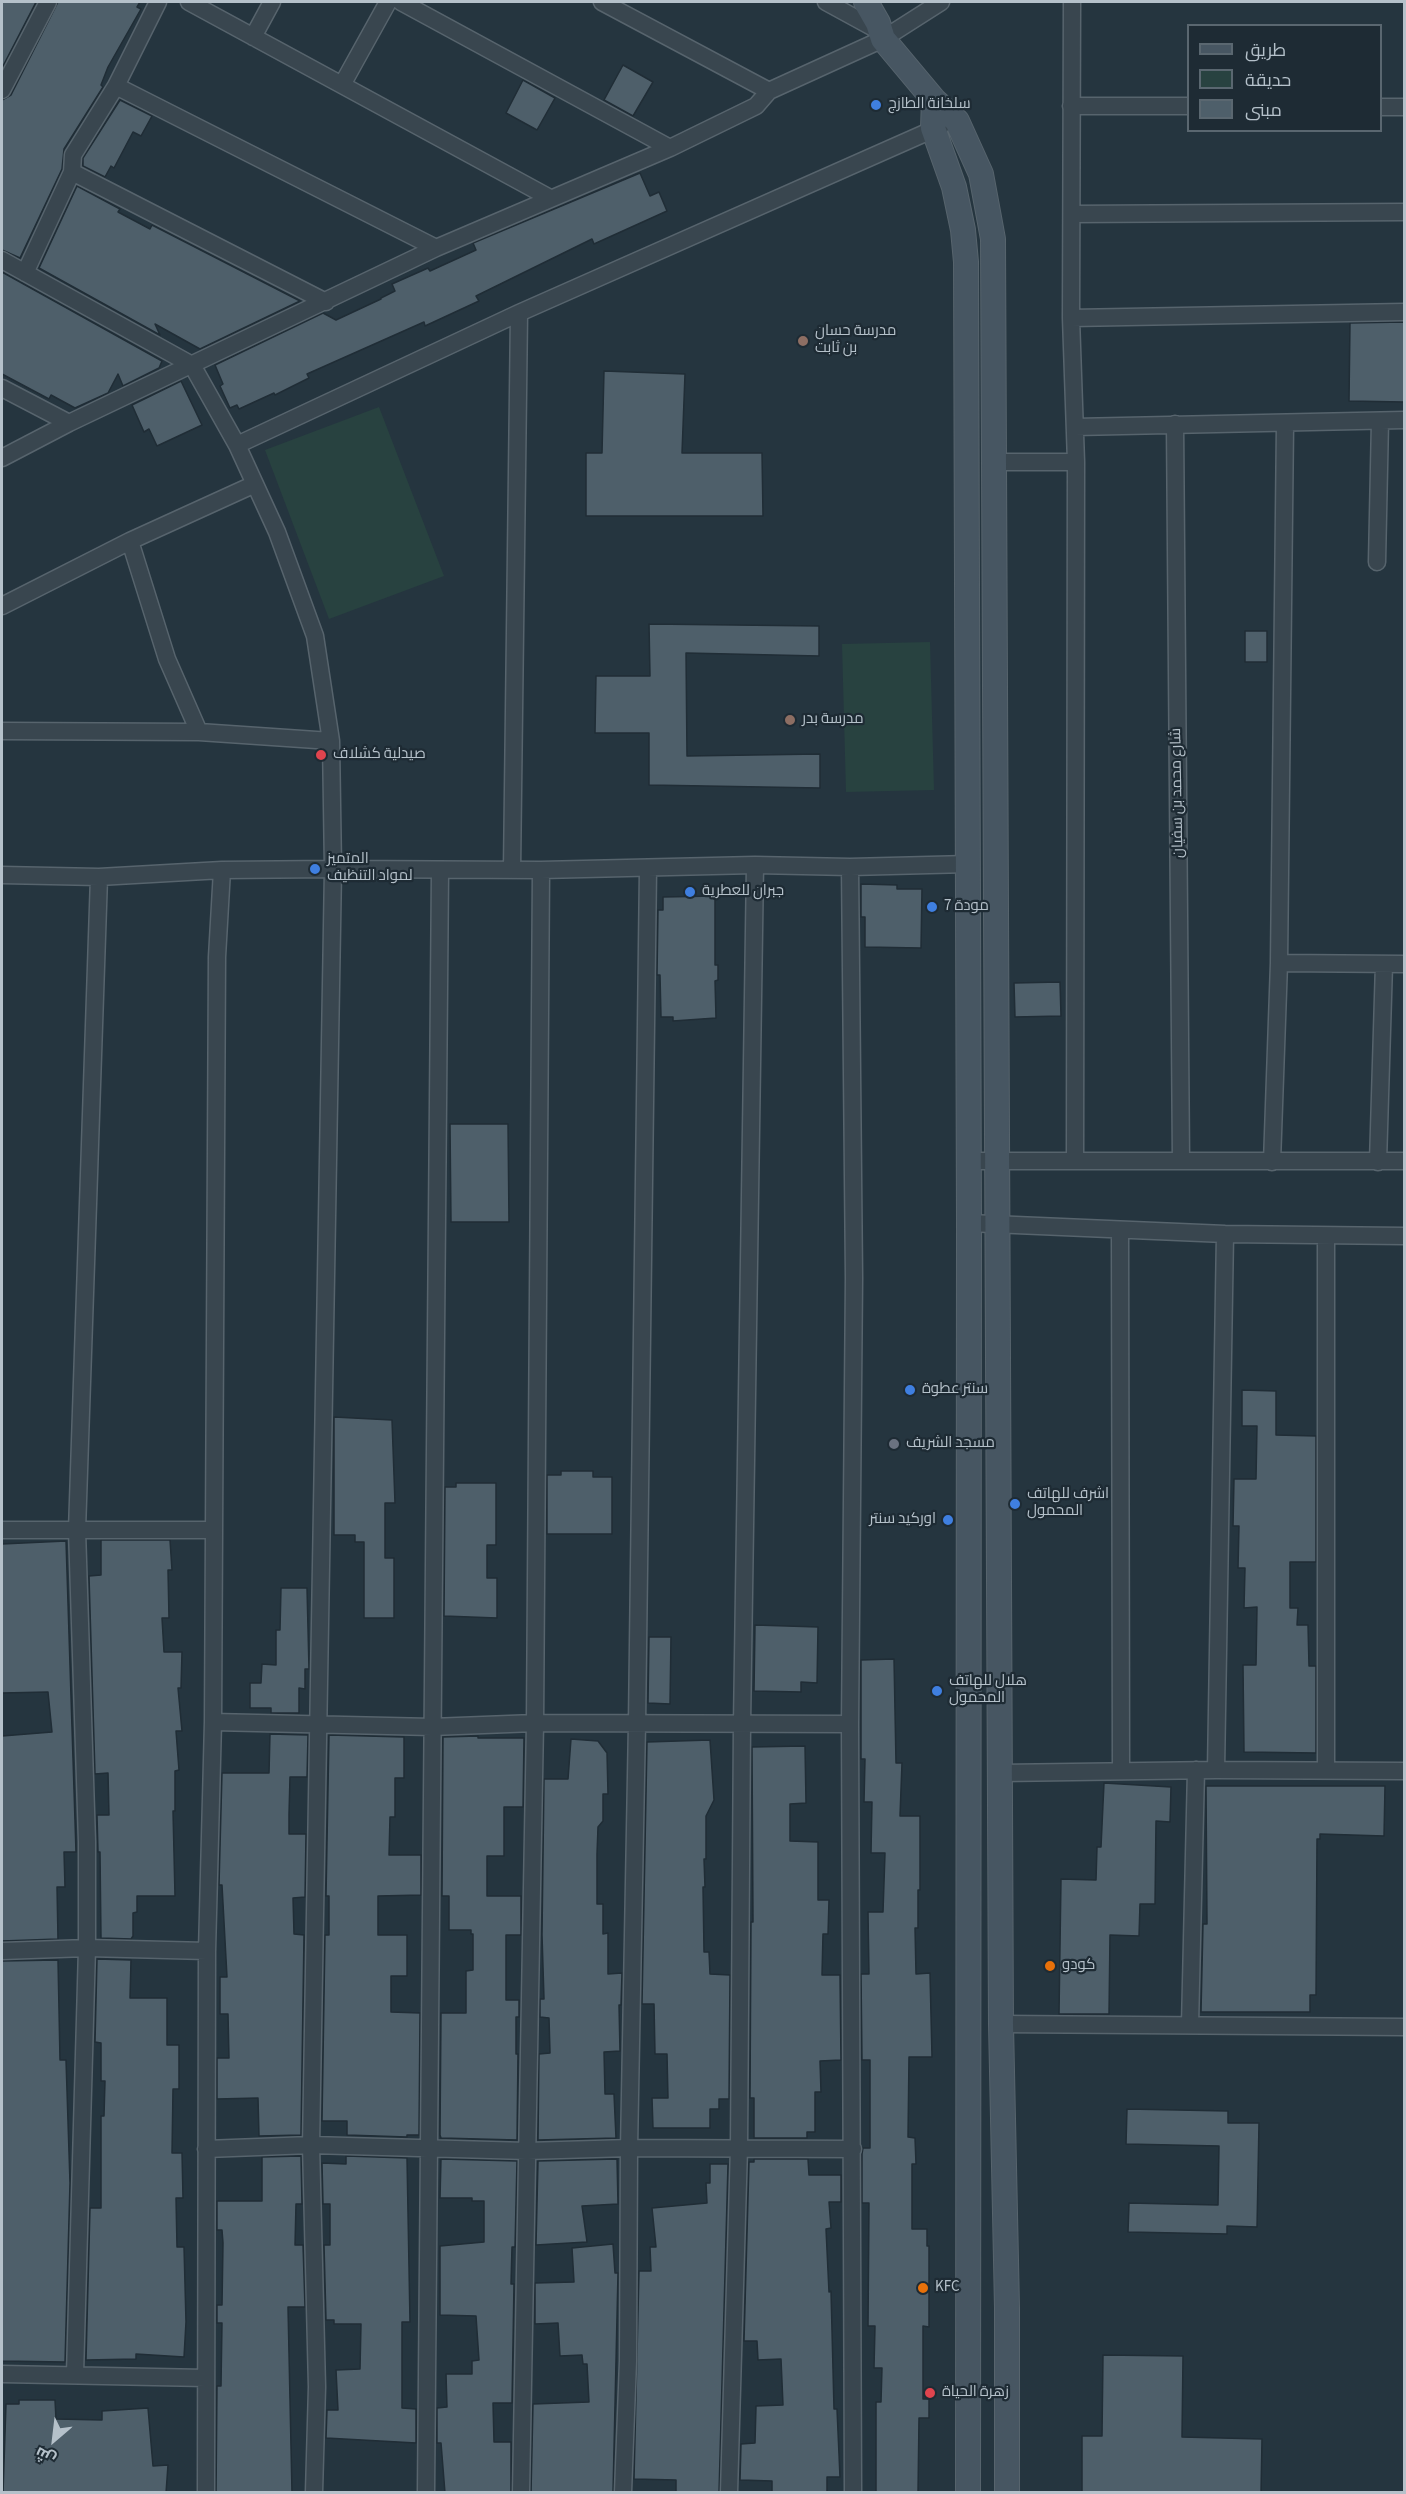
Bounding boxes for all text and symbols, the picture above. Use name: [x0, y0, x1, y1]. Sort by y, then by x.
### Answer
legend: [1187, 24, 1382, 132]
text: طريق: [1245, 38, 1286, 63]
text: حديقة: [1245, 68, 1291, 93]
place label: سلخانة الطازج: [888, 96, 971, 114]
marker: سلخانة الطازج: [869, 98, 883, 112]
text: مبنى: [1245, 98, 1282, 123]
place label: مدرسة حسان بن ثابت: [815, 323, 896, 358]
marker: مدرسة حسان بن ثابت: [796, 334, 810, 348]
place label: مدرسة بدر: [802, 711, 864, 729]
marker: مدرسة بدر: [783, 713, 797, 727]
street label: شارع محمد بن سفيان: [1168, 728, 1188, 858]
place label: صيدلية كشلاف: [333, 746, 426, 764]
marker: صيدلية كشلاف: [314, 748, 328, 762]
place label: المتميز لمواد التنظيف: [327, 851, 413, 886]
marker: المتميز لمواد التنظيف: [308, 862, 322, 876]
place label: جبران للعطرية: [702, 883, 784, 901]
marker: جبران للعطرية: [683, 885, 697, 899]
place label: مودة 7: [944, 898, 989, 916]
marker: مودة 7: [925, 900, 939, 914]
place label: سنتر عطوة: [922, 1381, 988, 1399]
marker: سنتر عطوة: [903, 1383, 917, 1397]
place label: مسجد الشريف: [906, 1435, 995, 1453]
marker: مسجد الشريف: [887, 1437, 901, 1451]
place label: اشرف للهاتف المحمول: [1027, 1486, 1109, 1521]
marker: اشرف للهاتف المحمول: [1008, 1497, 1022, 1511]
place label: اوركيد سنتر: [869, 1511, 936, 1529]
marker: اوركيد سنتر: [941, 1513, 955, 1527]
place label: هلال للهاتف المحمول: [949, 1673, 1027, 1708]
marker: هلال للهاتف المحمول: [930, 1684, 944, 1698]
place label: كودو: [1062, 1957, 1095, 1975]
marker: كودو: [1043, 1959, 1057, 1973]
place label: KFC: [935, 2279, 960, 2297]
marker: KFC: [916, 2281, 930, 2295]
place label: زهرة الحياة: [942, 2384, 1009, 2402]
marker: زهرة الحياة: [923, 2386, 937, 2400]
north arrow: [24, 2410, 84, 2470]
text: ش: [31, 2441, 60, 2470]

